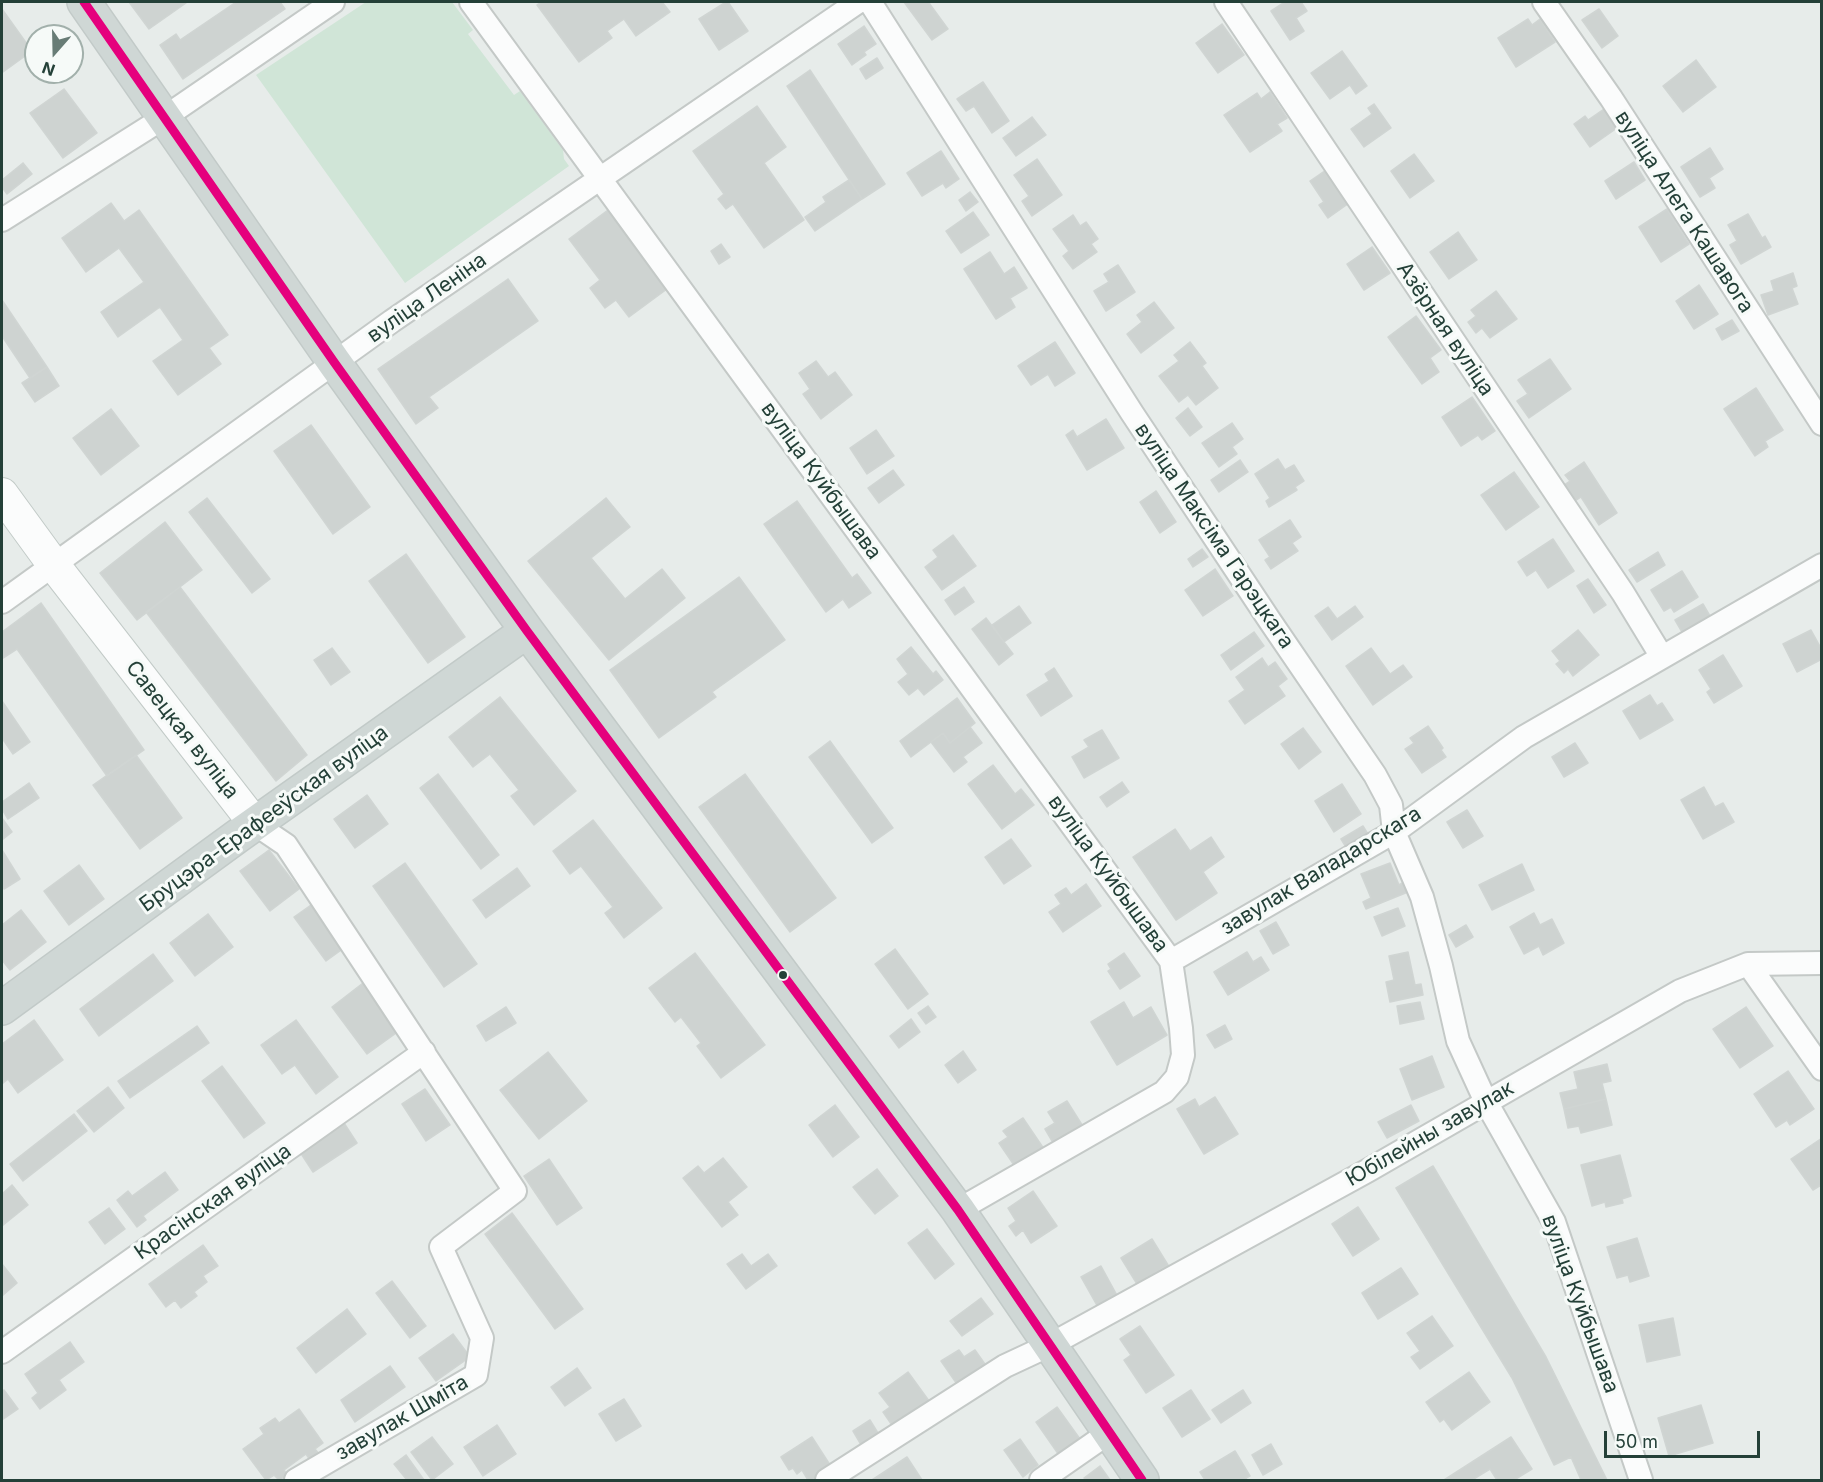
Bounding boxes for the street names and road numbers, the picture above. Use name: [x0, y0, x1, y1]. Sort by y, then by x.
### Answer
street label: вуліца Алега Кашавога: [1609, 106, 1759, 318]
street label: вуліца Леніна: [363, 248, 491, 348]
street label: Азёрная вуліца: [1391, 257, 1499, 401]
street label: вуліца Куйбышава: [755, 397, 887, 565]
street label: вуліца Максіма Гарэцкага: [1129, 418, 1299, 654]
street label: Савецкая вуліца: [120, 656, 244, 804]
street label: Бруцэра-Ерафееўская вуліца: [135, 720, 393, 918]
street label: вуліца Куйбышава: [1042, 790, 1174, 958]
street label: завулак Валадарскага: [1216, 801, 1426, 941]
street label: Юбілейны завулак: [1342, 1076, 1518, 1192]
street label: Красінская вуліца: [130, 1139, 296, 1265]
street label: вуліца Куйбышава: [1536, 1211, 1624, 1397]
street label: завулак Шміта: [331, 1370, 473, 1466]

